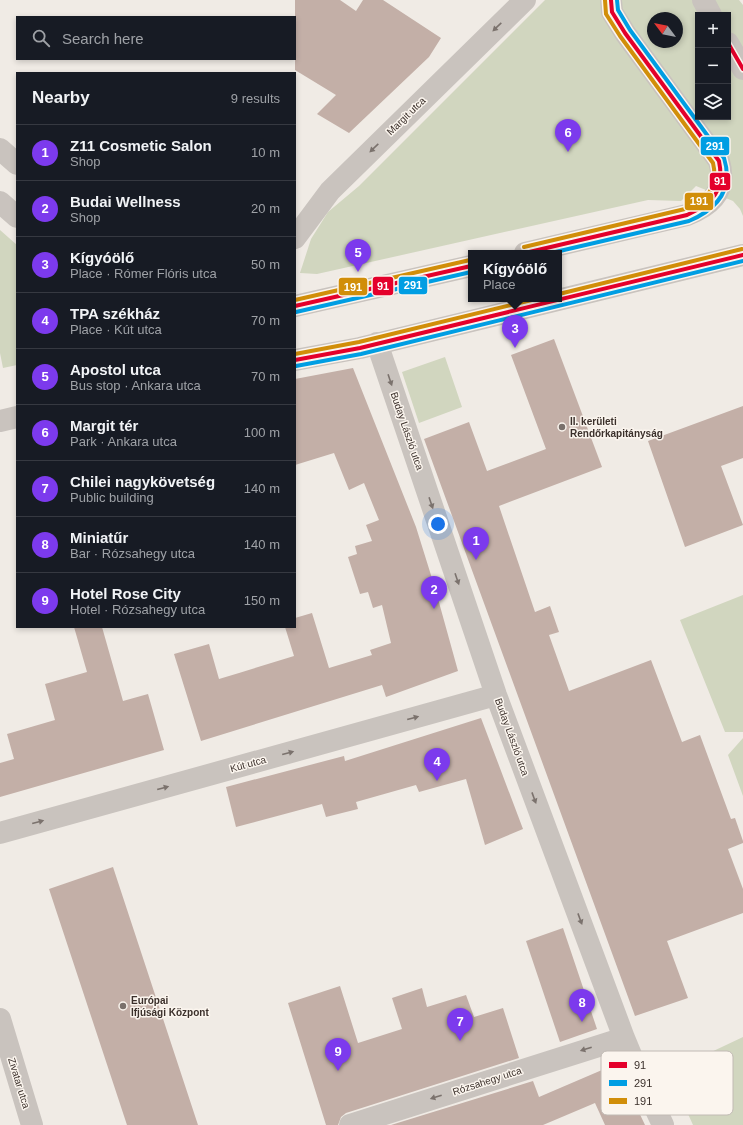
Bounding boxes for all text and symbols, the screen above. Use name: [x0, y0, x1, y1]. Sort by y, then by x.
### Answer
north arrow: [647, 12, 683, 48]
map controls: [695, 12, 731, 120]
button: +: [695, 12, 731, 48]
search box: [16, 16, 296, 60]
one-way arrow: [492, 22, 502, 32]
icon: search: [30, 27, 52, 49]
text: Search here: [62, 30, 144, 47]
button: −: [695, 48, 731, 84]
button: layers: [695, 84, 731, 120]
text: Nearby: [32, 88, 90, 107]
text: 9 results: [231, 91, 280, 106]
street label: Margit utca: [384, 95, 428, 137]
pin: 6: [555, 119, 581, 152]
line badge: 291: [700, 136, 730, 156]
text: Z11 Cosmetic Salon: [70, 137, 212, 154]
text: 291: [706, 140, 724, 152]
one-way arrow: [369, 143, 379, 153]
text: 1: [41, 145, 49, 160]
text: 10 m: [251, 145, 280, 160]
text: Shop: [70, 154, 100, 169]
line badge: 91: [709, 172, 731, 191]
text: 91: [714, 175, 726, 187]
line badge: 191: [684, 192, 714, 211]
text: Budai Wellness: [70, 193, 181, 210]
text: 191: [690, 195, 708, 207]
text: 2: [41, 201, 49, 216]
text: 20 m: [251, 201, 280, 216]
text: Shop: [70, 210, 100, 225]
pin: 5: [345, 239, 371, 272]
text: Kígyóölő: [70, 249, 134, 266]
popup: [468, 250, 562, 302]
text: 3: [41, 257, 49, 272]
text: 50 m: [251, 257, 280, 272]
text: Kígyóölő: [483, 260, 547, 277]
text: Place · Rómer Flóris utca: [70, 266, 217, 281]
line badge: 91: [372, 276, 394, 296]
line badge: 291: [398, 276, 428, 295]
line badge: 191: [338, 277, 368, 296]
text: Place: [483, 277, 515, 292]
text: 291: [404, 279, 422, 291]
text: 91: [377, 280, 389, 292]
text: 191: [344, 281, 362, 293]
text: TPA székház: [70, 305, 160, 322]
text: 4: [41, 313, 49, 328]
text: 70 m: [251, 313, 280, 328]
pin: 3: [502, 315, 528, 348]
text: Place · Kút utca: [70, 322, 162, 337]
text: Apostol utca: [70, 361, 161, 378]
text: 5: [41, 369, 49, 384]
text: 70 m: [251, 369, 280, 384]
one-way arrow: [387, 375, 393, 387]
text: Bus stop · Ankara utca: [70, 378, 201, 393]
street label: Buday László utca: [388, 391, 426, 472]
place label: II. kerületi Rendőrkapitányság: [570, 416, 663, 439]
text: Margit tér: [70, 417, 138, 434]
marker: II. kerületi Rendőrkapitányság: [557, 422, 567, 432]
text: 6: [41, 425, 49, 440]
text: 100 m: [244, 425, 280, 440]
text: Park · Ankara utca: [70, 434, 177, 449]
text: Chilei nagykövetség: [70, 473, 215, 490]
text: 7: [41, 481, 49, 496]
text: 140 m: [244, 481, 280, 496]
text: Public building: [70, 490, 154, 505]
one-way arrow: [429, 498, 435, 510]
your location: [428, 514, 448, 534]
pin: 1: [463, 527, 489, 560]
text: Miniatűr: [70, 529, 128, 546]
text: 8: [41, 537, 49, 552]
text: 140 m: [244, 537, 280, 552]
text: Bar · Rózsahegy utca: [70, 546, 195, 561]
one-way arrow: [454, 573, 460, 585]
pin: 2: [421, 576, 447, 609]
text: Hotel Rose City: [70, 585, 181, 602]
text: 9: [41, 593, 49, 608]
text: 150 m: [244, 593, 280, 608]
text: Hotel · Rózsahegy utca: [70, 602, 205, 617]
street label: Buday László utca: [493, 697, 531, 778]
one-way arrow: [408, 715, 420, 721]
pin: 4: [424, 748, 450, 781]
one-way arrow: [282, 750, 294, 756]
street label: Kút utca: [229, 754, 268, 774]
one-way arrow: [157, 784, 169, 790]
one-way arrow: [532, 792, 538, 804]
one-way arrow: [32, 819, 44, 825]
one-way arrow: [577, 914, 583, 926]
pin: 8: [569, 989, 595, 1022]
place label: Európai Ifjúsági Központ: [131, 995, 209, 1018]
marker: Európai Ifjúsági Központ: [118, 1001, 128, 1011]
pin: 7: [447, 1008, 473, 1041]
pin: 9: [325, 1038, 351, 1071]
one-way arrow: [580, 1046, 592, 1052]
legend: [601, 1051, 733, 1115]
street label: Zivatar utca: [6, 1056, 32, 1110]
text: 91: [634, 1059, 646, 1071]
street label: Rózsahegy utca: [451, 1065, 523, 1097]
text: 291: [634, 1077, 652, 1089]
one-way arrow: [430, 1095, 442, 1101]
text: 191: [634, 1095, 652, 1107]

